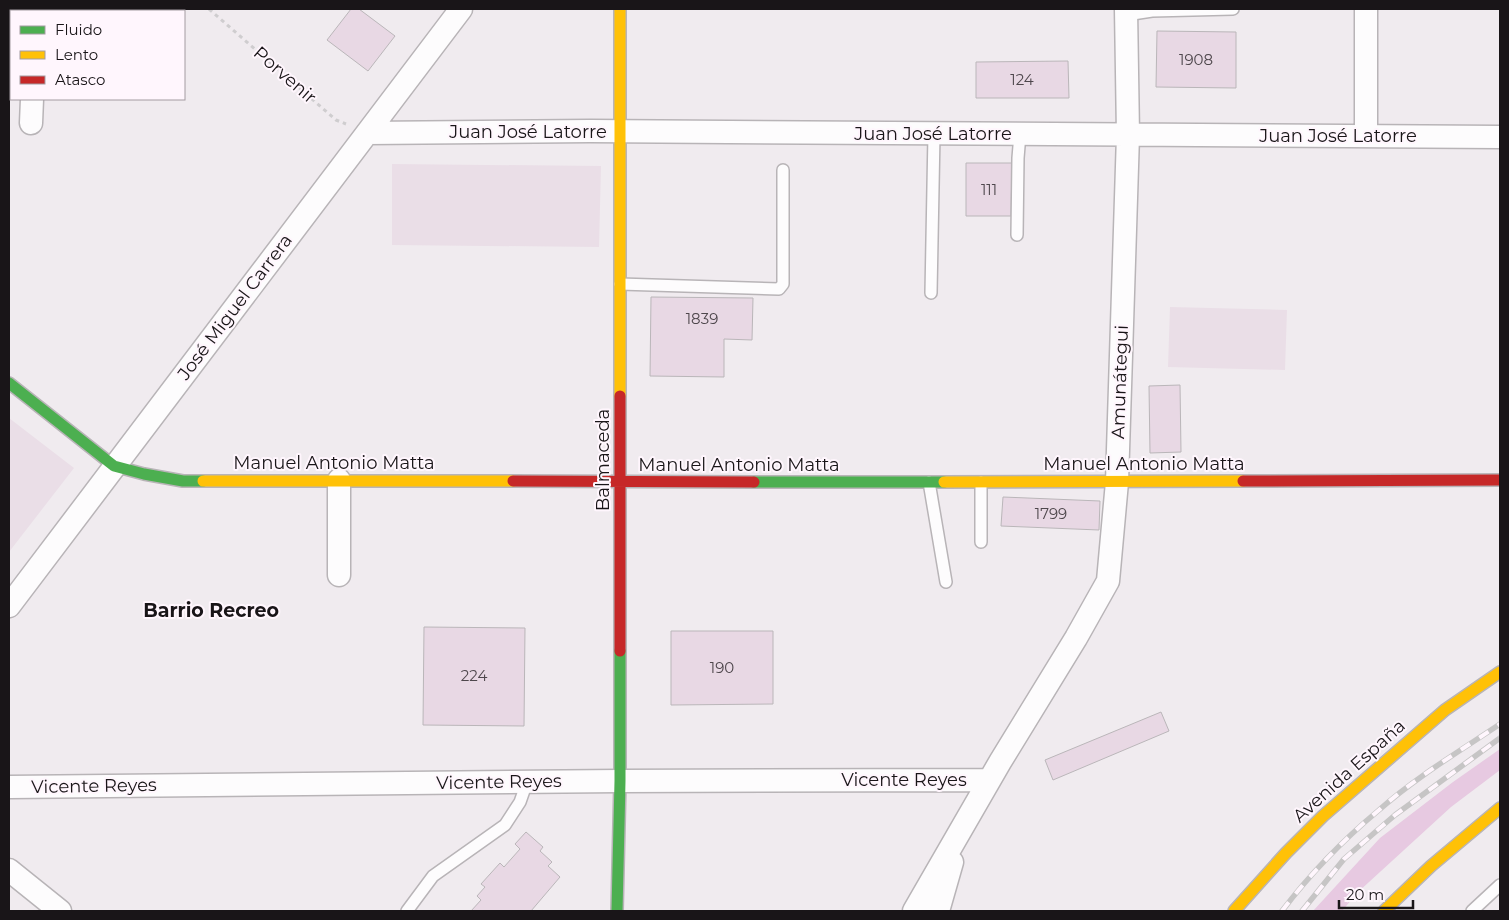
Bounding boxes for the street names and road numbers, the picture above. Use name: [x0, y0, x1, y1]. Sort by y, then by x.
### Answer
street label: Porvenir: [249, 42, 321, 108]
street label: Juan José Latorre: [448, 121, 607, 143]
street label: Juan José Latorre: [853, 123, 1012, 145]
street label: Juan José Latorre: [1258, 125, 1417, 147]
street label: José Miguel Carrera: [172, 230, 297, 385]
street label: Amunátegui: [1107, 325, 1133, 439]
street label: Balmaceda: [592, 409, 614, 511]
street label: Manuel Antonio Matta: [233, 452, 435, 474]
street label: Manuel Antonio Matta: [1043, 453, 1245, 475]
street label: Manuel Antonio Matta: [638, 454, 840, 476]
street label: Avenida España: [1288, 715, 1410, 827]
street label: Vicente Reyes: [841, 769, 967, 791]
street label: Vicente Reyes: [436, 770, 562, 794]
street label: Vicente Reyes: [31, 774, 157, 798]

